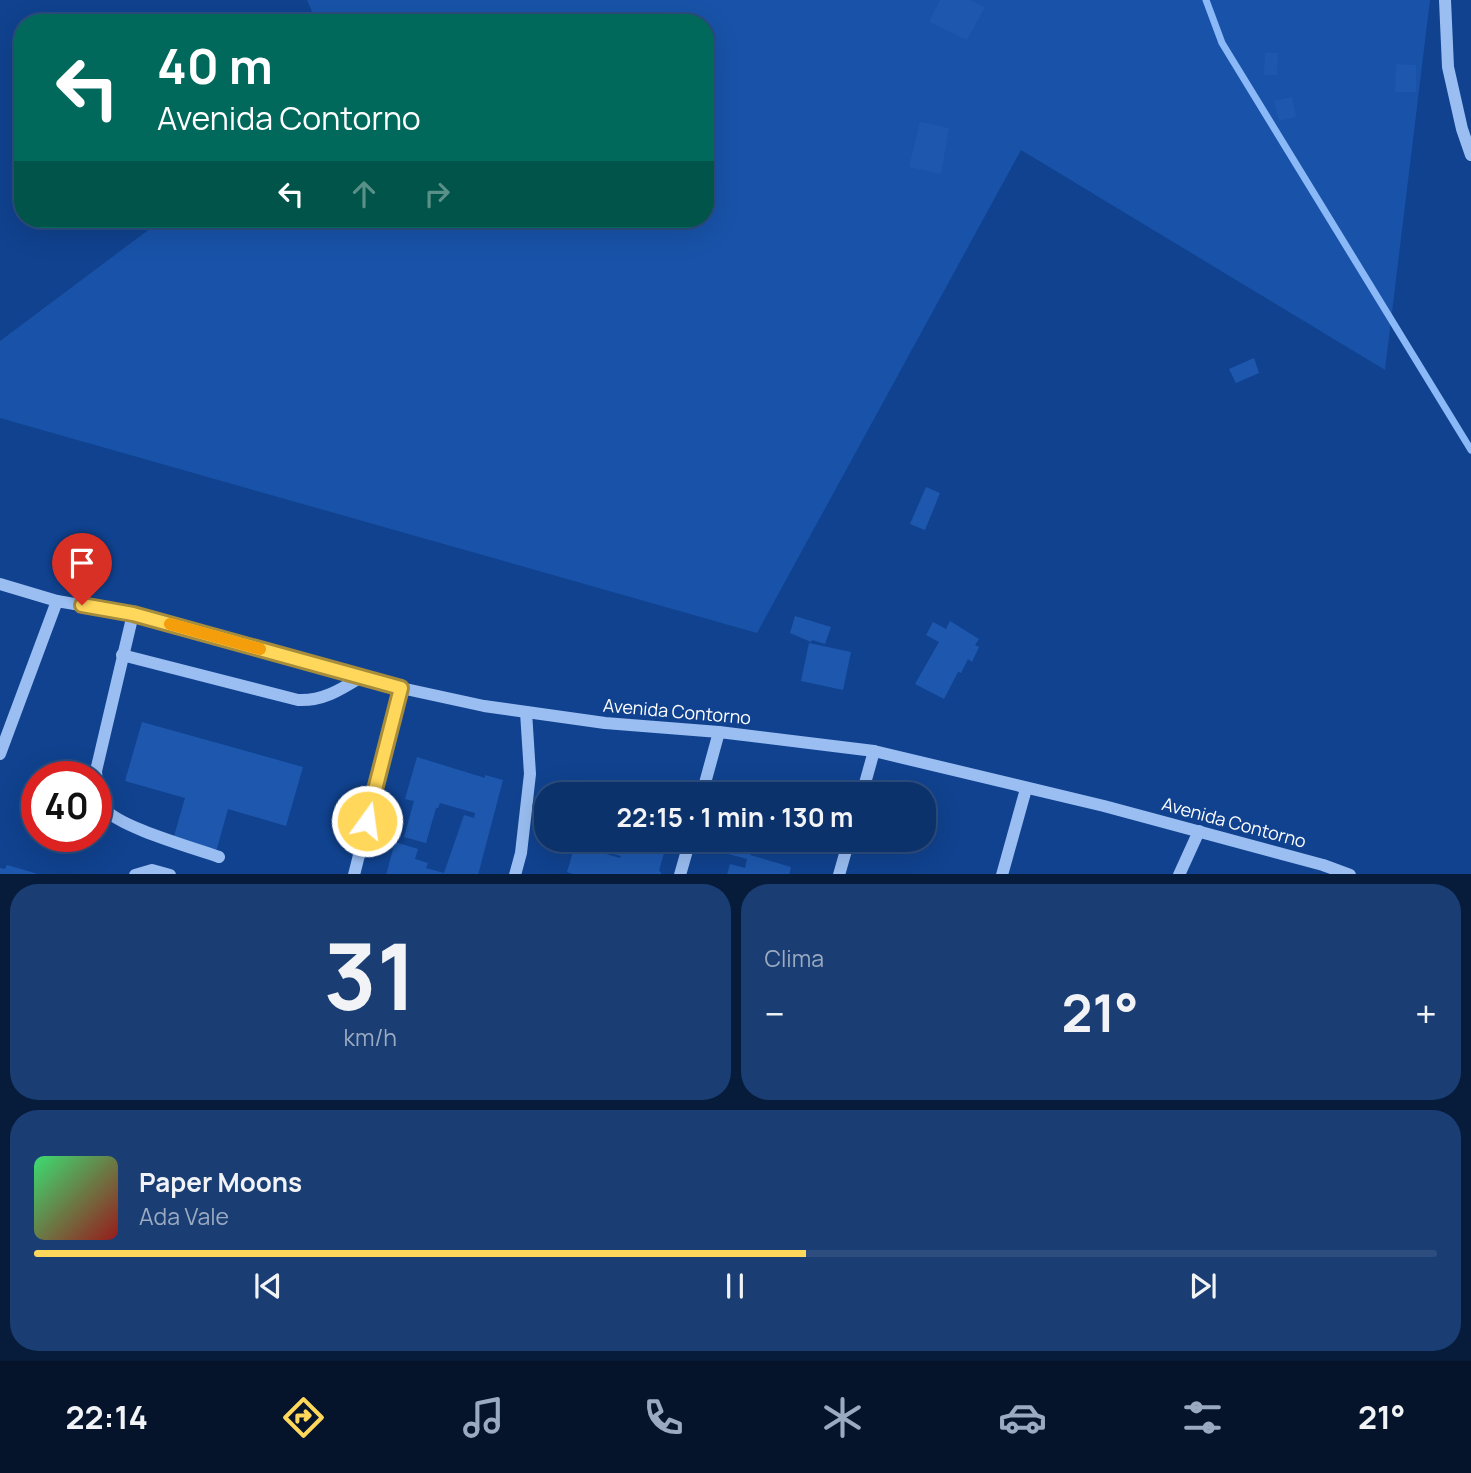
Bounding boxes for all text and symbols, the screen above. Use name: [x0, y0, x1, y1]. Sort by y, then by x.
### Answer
text: 40 m: [157, 32, 273, 99]
icon: left: [42, 42, 133, 133]
text: Avenida Contorno: [157, 96, 421, 140]
icon: left: [272, 175, 310, 213]
icon: ahead: [345, 175, 383, 213]
icon: right: [418, 175, 456, 213]
pin: [52, 533, 112, 605]
icon: arrive: [63, 544, 101, 582]
street label: Avenida Contorno: [602, 693, 752, 729]
speed limit sign: 40: [21, 761, 112, 852]
position arrow: [330, 784, 404, 858]
street label: Avenida Contorno: [1159, 791, 1309, 853]
text: 22:15 · 1 min · 130 m: [617, 799, 853, 835]
text: 31: [324, 913, 417, 1037]
text: Clima: [765, 942, 824, 974]
text: 21°: [1061, 977, 1139, 1048]
text: −: [765, 987, 785, 1039]
text: +: [1415, 987, 1437, 1039]
text: km/h: [344, 1021, 397, 1053]
text: Paper Moons: [139, 1164, 302, 1200]
text: Ada Vale: [139, 1200, 229, 1232]
icon: previous: [249, 1267, 287, 1305]
icon: pause: [716, 1267, 754, 1305]
icon: next: [1184, 1267, 1222, 1305]
icon: directions: [279, 1393, 328, 1442]
icon: music: [459, 1393, 508, 1442]
icon: phone: [639, 1393, 688, 1442]
icon: climate: [818, 1393, 867, 1442]
icon: car: [998, 1393, 1047, 1442]
icon: filters: [1178, 1393, 1227, 1442]
text: 22:14: [65, 1395, 148, 1439]
text: 21°: [1358, 1395, 1405, 1439]

